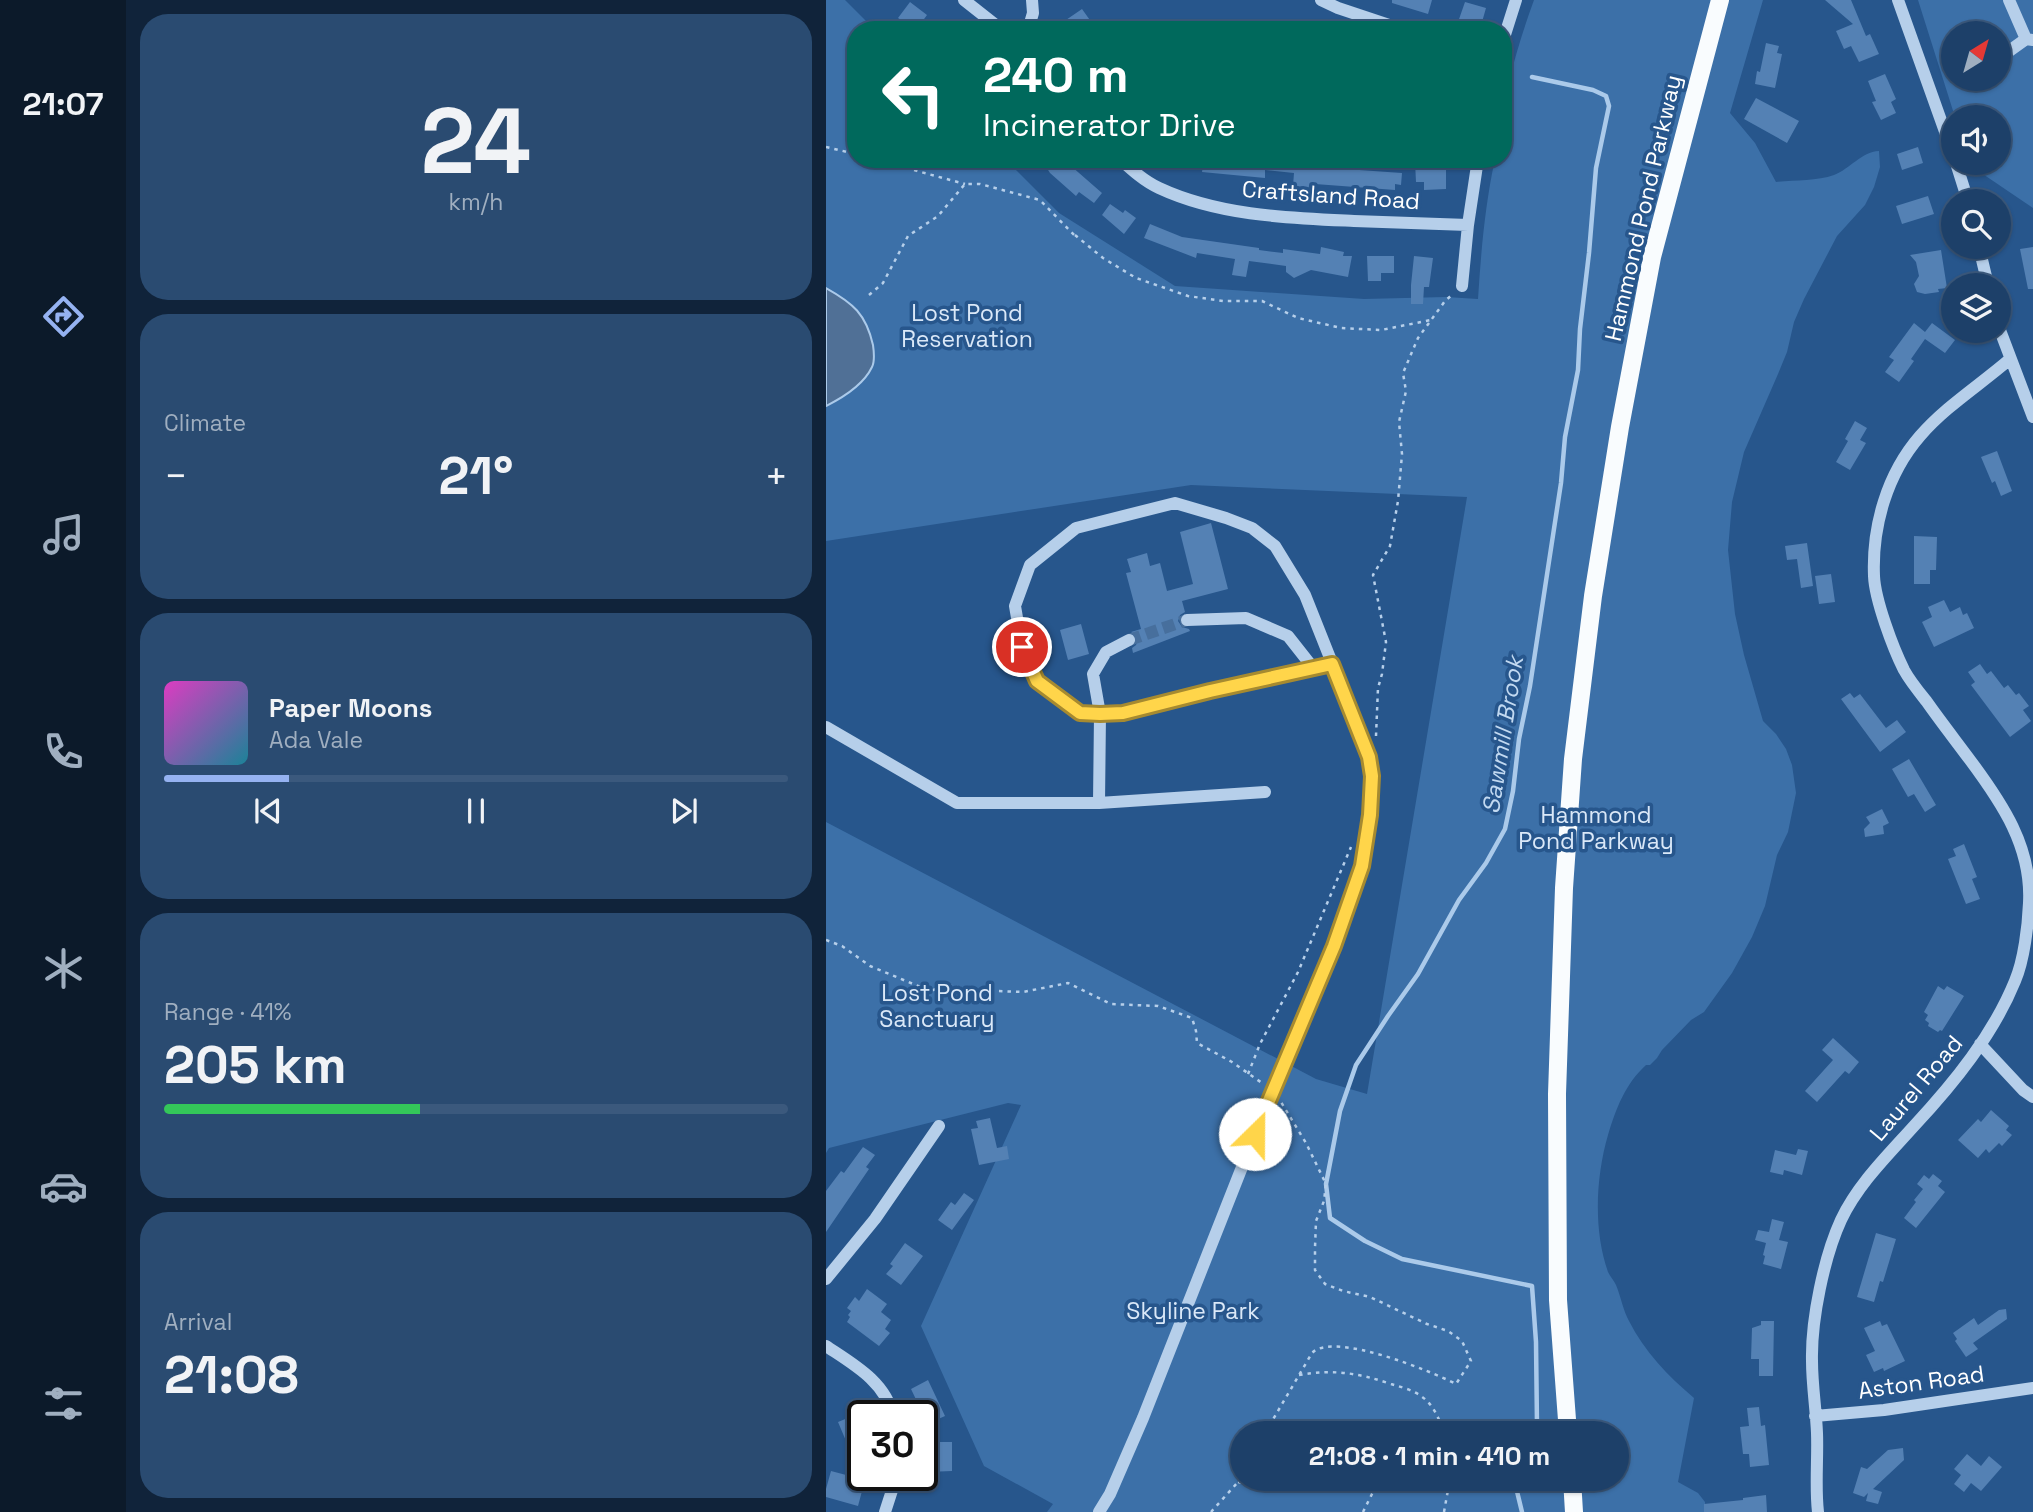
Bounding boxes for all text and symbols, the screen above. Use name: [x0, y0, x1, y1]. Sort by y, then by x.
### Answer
north arrow: [1941, 21, 2011, 91]
map controls: [1941, 21, 2011, 343]
text: 240 m: [983, 44, 1129, 106]
icon: left: [868, 49, 959, 140]
street label: Hammond Pond Parkway: [1598, 72, 1688, 344]
text: 24: [421, 83, 531, 200]
text: 21:07: [23, 84, 103, 124]
text: Incinerator Drive: [983, 105, 1236, 145]
button: sound: [1941, 105, 2011, 175]
street label: Craftsland Road: [1241, 174, 1421, 216]
text: km/h: [449, 187, 503, 217]
button: search: [1941, 189, 2011, 259]
button: layers: [1941, 273, 2011, 343]
icon: directions: [39, 292, 88, 341]
park label: Lost Pond Reservation: [901, 298, 1033, 354]
text: Climate: [164, 408, 246, 438]
text: 21°: [439, 443, 513, 509]
text: −: [164, 452, 188, 500]
text: +: [764, 452, 788, 500]
icon: music: [39, 510, 88, 559]
pin: [992, 617, 1052, 677]
icon: arrive: [1003, 628, 1041, 666]
water label: Sawmill Brook: [1475, 651, 1531, 816]
text: Paper Moons: [269, 691, 432, 725]
text: Ada Vale: [269, 725, 363, 755]
icon: phone: [39, 727, 88, 776]
icon: previous: [249, 792, 287, 830]
icon: pause: [457, 792, 495, 830]
icon: next: [665, 792, 703, 830]
park label: Hammond Pond Parkway: [1518, 800, 1674, 856]
icon: climate: [39, 944, 88, 993]
park label: Lost Pond Sanctuary: [879, 978, 995, 1034]
text: Range · 41%: [164, 997, 292, 1027]
street label: Laurel Road: [1863, 1029, 1969, 1147]
text: 205 km: [164, 1032, 347, 1098]
position arrow: [1218, 1097, 1292, 1171]
icon: car: [39, 1162, 88, 1211]
park label: Skyline Park: [1126, 1296, 1260, 1326]
text: Arrival: [164, 1307, 232, 1337]
text: 21:08: [164, 1342, 299, 1408]
street label: Aston Road: [1856, 1358, 1986, 1406]
icon: filters: [39, 1379, 88, 1428]
speed limit sign: 30: [847, 1400, 938, 1491]
text: 21:08 · 1 min · 410 m: [1309, 1439, 1550, 1473]

